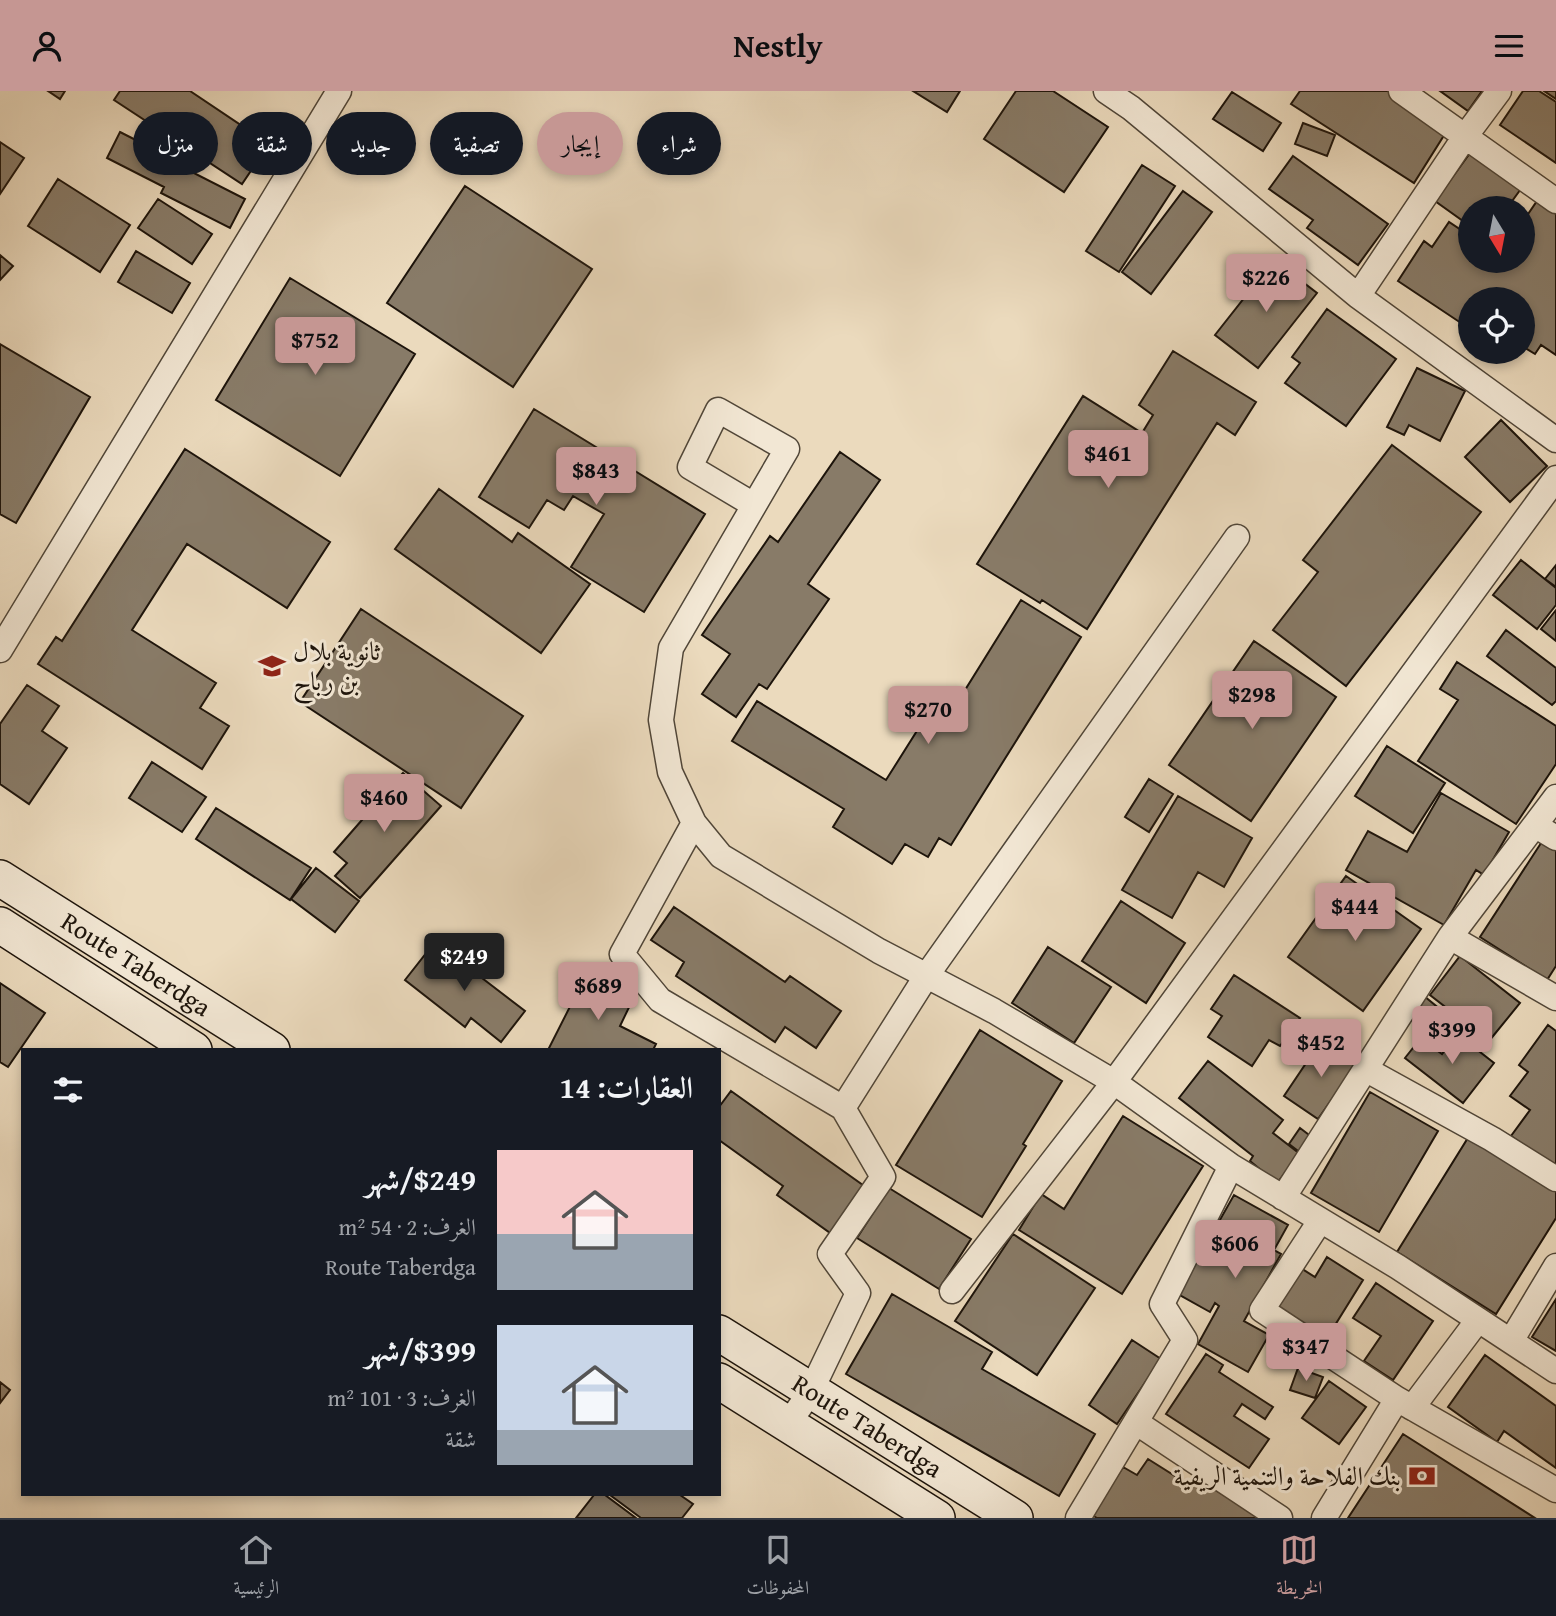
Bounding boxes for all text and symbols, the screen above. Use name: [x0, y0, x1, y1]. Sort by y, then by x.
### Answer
text: Nestly: [733, 22, 823, 69]
icon: person: [28, 27, 66, 65]
icon: menu: [1490, 27, 1528, 65]
chip: منزل: [133, 112, 218, 175]
chip: شقة: [232, 112, 312, 175]
chip: جديد: [326, 112, 416, 175]
chip: تصفية: [430, 112, 523, 175]
chip: إيجار: [537, 112, 623, 175]
chip: شراء: [637, 112, 721, 175]
north arrow: [1458, 196, 1535, 273]
map controls: [1458, 196, 1535, 364]
pin: $226: [1225, 255, 1307, 314]
text: $226: [1242, 260, 1290, 293]
button: locate: [1458, 287, 1535, 364]
pin: $752: [274, 317, 356, 377]
text: $752: [291, 323, 339, 356]
pin: $461: [1067, 431, 1149, 490]
text: $461: [1084, 436, 1132, 469]
pin: $843: [555, 447, 637, 507]
text: $843: [572, 453, 620, 486]
place label: ثانوية بلال بن رباح: [293, 631, 381, 705]
school or university icon: ثانوية بلال بن رباح: [257, 651, 287, 681]
pin: $298: [1211, 671, 1293, 731]
text: $298: [1228, 677, 1276, 710]
pin: $270: [887, 687, 969, 746]
text: $270: [904, 692, 952, 725]
pin: $460: [343, 775, 425, 834]
text: $460: [360, 780, 408, 813]
pin: $444: [1314, 883, 1396, 943]
text: $444: [1331, 889, 1379, 922]
street label: Route Taberdga: [54, 902, 219, 1026]
pin: $249: [423, 933, 505, 993]
text: $249: [440, 939, 488, 972]
pin: $689: [557, 963, 639, 1022]
text: $689: [574, 968, 622, 1001]
pin: $399: [1411, 1007, 1493, 1066]
text: $399: [1428, 1012, 1476, 1045]
pin: $452: [1280, 1019, 1362, 1079]
text: $452: [1297, 1025, 1345, 1058]
text: العقارات: 14: [560, 1065, 693, 1109]
icon: filters: [49, 1071, 87, 1109]
text: $249/شهر: [365, 1157, 476, 1201]
icon: home: [553, 1178, 637, 1262]
text: الغرف: 2 · 54 m²: [339, 1210, 476, 1243]
pin: $606: [1194, 1221, 1276, 1280]
text: $606: [1211, 1226, 1259, 1259]
text: Route Taberdga: [325, 1250, 476, 1283]
pin: $347: [1265, 1323, 1347, 1383]
text: $399/شهر: [365, 1328, 476, 1372]
text: $347: [1282, 1329, 1330, 1362]
icon: home: [553, 1353, 637, 1437]
street label: Route Taberdga: [785, 1364, 951, 1487]
text: الغرف: 3 · 101 m²: [328, 1381, 476, 1414]
text: شقة: [446, 1422, 476, 1455]
place label: بنك الفلاحة والتنمية الريفية: [1174, 1456, 1401, 1495]
bank icon: بنك الفلاحة والتنمية الريفية: [1407, 1461, 1437, 1491]
tab: الرئيسية: [234, 1531, 279, 1606]
tab: المحفوظات: [746, 1531, 809, 1606]
tab: الخريطة: [1276, 1531, 1322, 1606]

